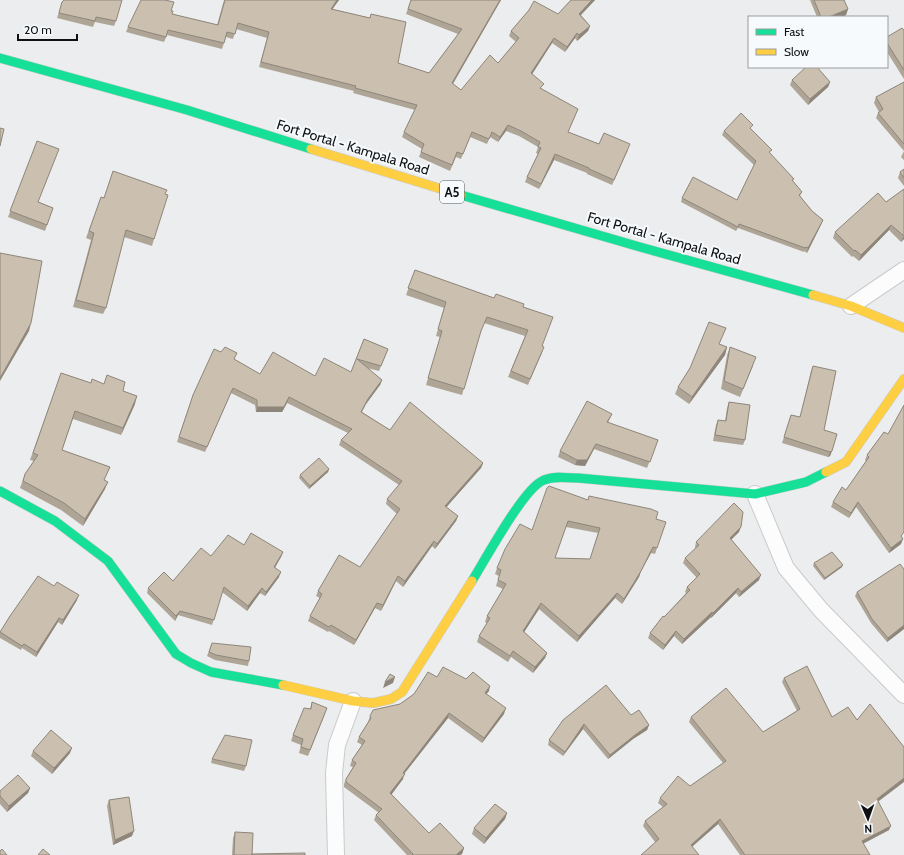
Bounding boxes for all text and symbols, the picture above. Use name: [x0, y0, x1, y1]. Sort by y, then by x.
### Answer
scale bar: [18, 16, 77, 42]
legend: [748, 16, 888, 68]
text: 20 m: [24, 22, 52, 37]
text: Fast: [784, 24, 804, 39]
text: Slow: [784, 44, 809, 59]
street label: Fort Portal - Kampala Road: [275, 115, 431, 179]
road number: A5: [440, 181, 464, 203]
street label: Fort Portal - Kampala Road: [585, 207, 743, 269]
north arrow: [848, 799, 888, 839]
text: N: [864, 822, 872, 836]

